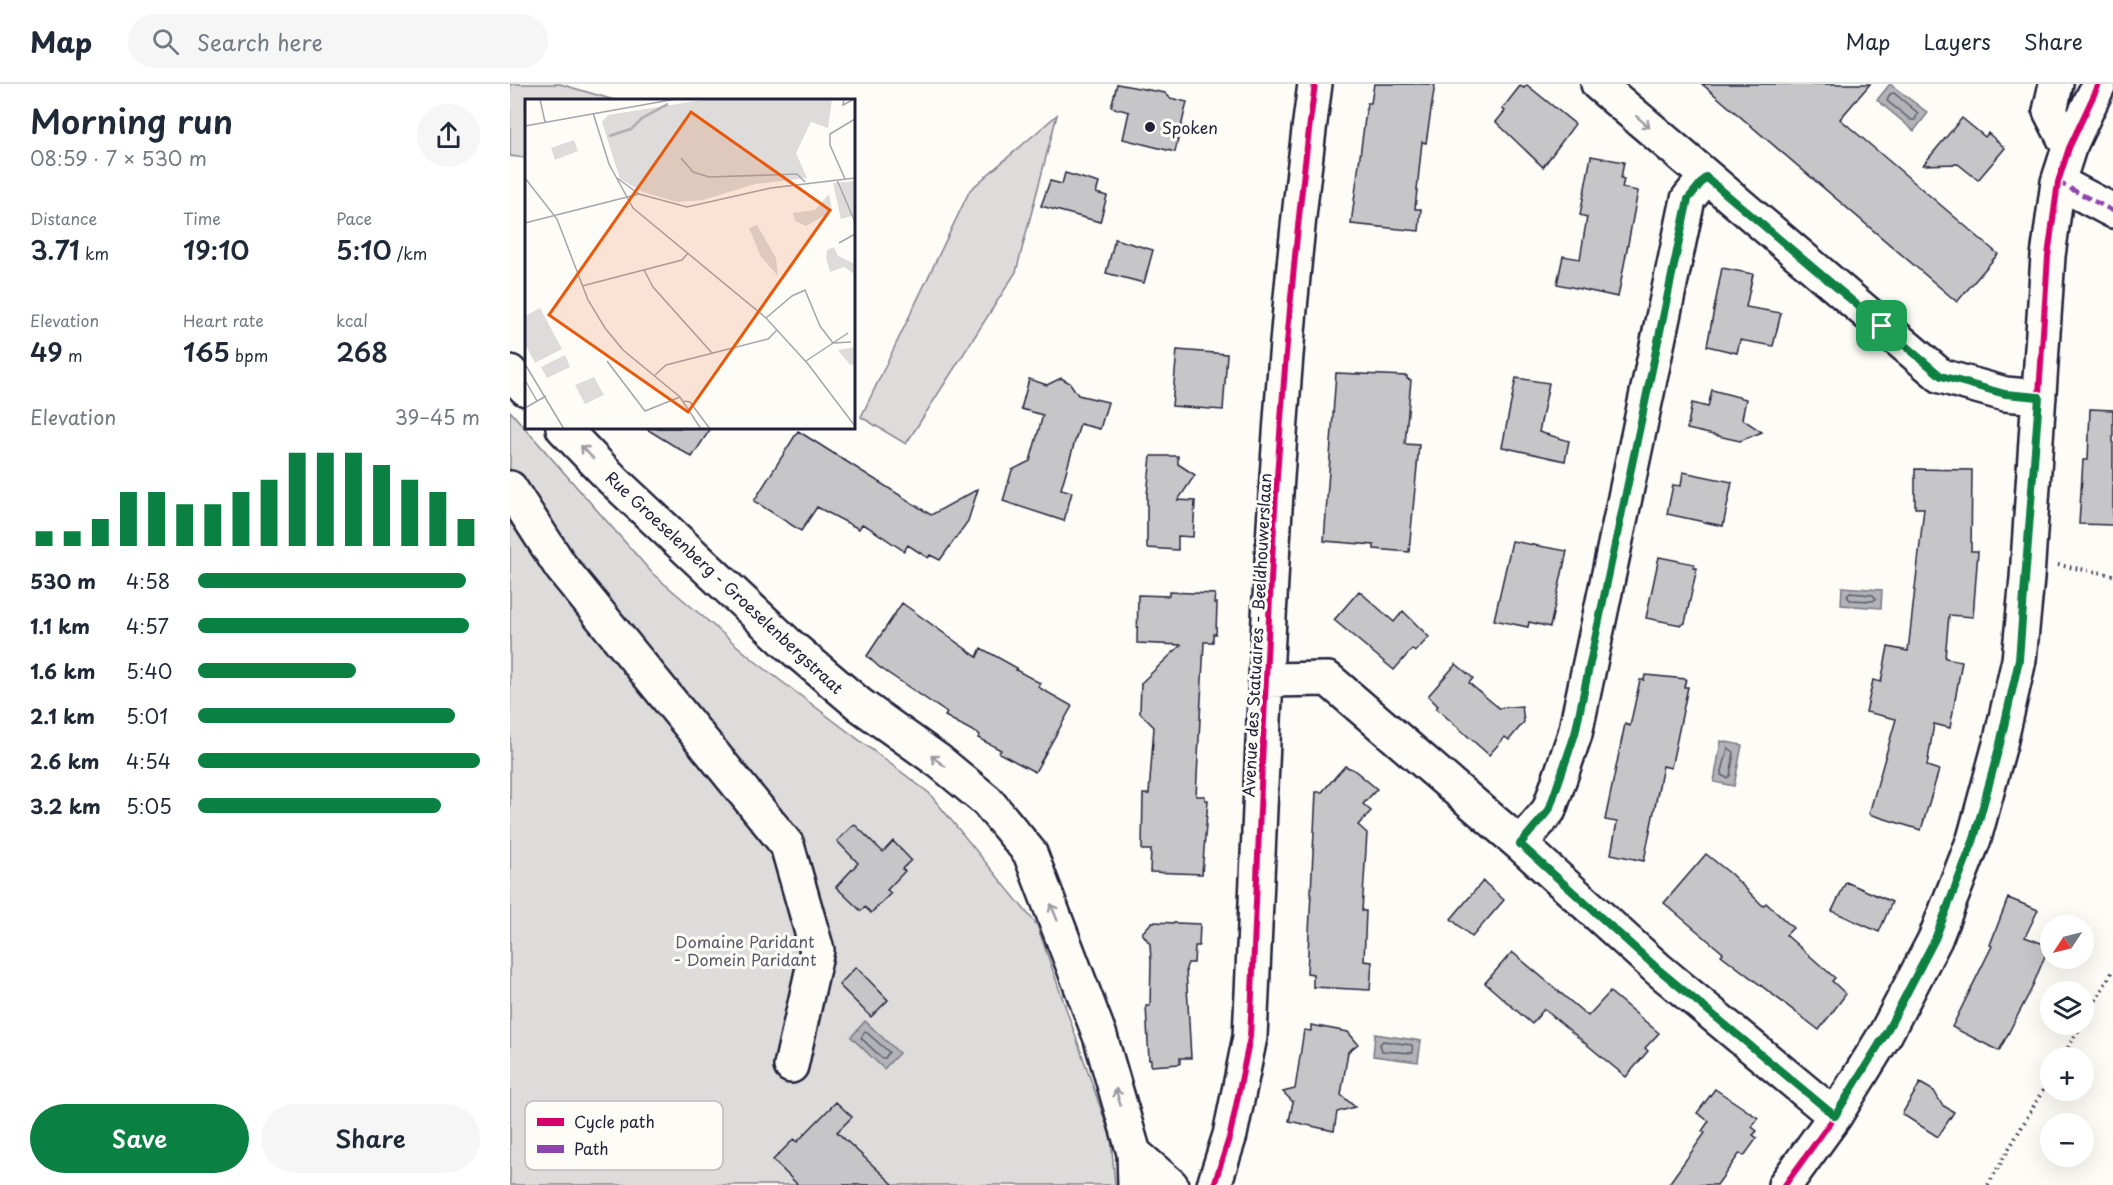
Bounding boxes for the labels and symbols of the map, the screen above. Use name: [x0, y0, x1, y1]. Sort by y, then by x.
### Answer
inset map: [525, 99, 855, 429]
place label: Spoken: [1162, 115, 1218, 139]
one-way arrow: [1635, 115, 1650, 129]
marker: Spoken: [1143, 120, 1157, 134]
pin: [1856, 300, 1907, 351]
one-way arrow: [580, 445, 594, 460]
street label: Rue Groeselenberg - Groeselenbergstraat: [601, 465, 850, 699]
street label: Avenue des Statuaires - Beeldhouwerslaan: [1236, 472, 1276, 798]
one-way arrow: [930, 754, 946, 767]
one-way arrow: [1048, 904, 1059, 922]
north arrow: [2040, 915, 2094, 969]
park label: Domaine Paridant - Domein Paridant: [673, 929, 817, 971]
one-way arrow: [1111, 1087, 1123, 1106]
legend: [525, 1101, 723, 1170]
text: Cycle path: [574, 1109, 655, 1133]
text: Path: [574, 1136, 609, 1160]

